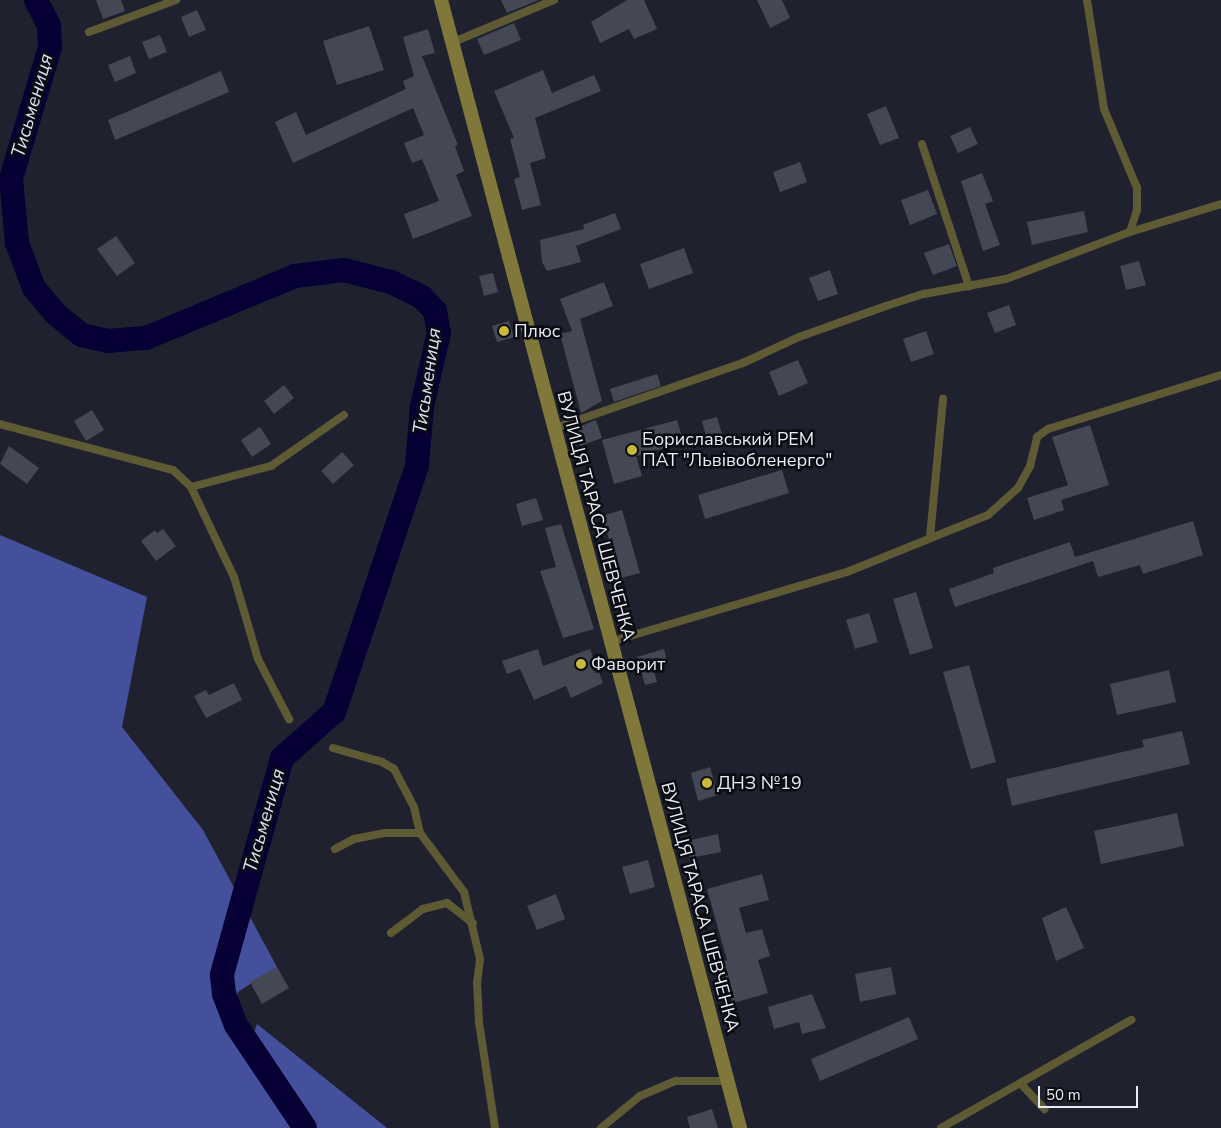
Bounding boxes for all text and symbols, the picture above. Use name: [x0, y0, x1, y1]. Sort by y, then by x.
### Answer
water label: Тисьмениця: [7, 51, 59, 161]
place label: Плюс: [514, 320, 560, 342]
marker: Плюс: [498, 325, 510, 337]
water label: Тисьмениця: [409, 326, 447, 436]
street label: ВУЛИЦЯ ТАРАСА ШЕВЧЕНКА: [552, 389, 640, 643]
place label: Бориславський РЕМ ПАТ "Львівобленерго": [642, 429, 832, 472]
marker: Бориславський РЕМ ПАТ "Львівобленерго": [626, 444, 638, 456]
place label: Фаворит: [591, 653, 665, 675]
marker: Фаворит: [575, 658, 587, 670]
water label: Тисьмениця: [239, 766, 291, 876]
place label: ДНЗ №19: [717, 772, 802, 794]
marker: ДНЗ №19: [701, 777, 713, 789]
street label: ВУЛИЦЯ ТАРАСА ШЕВЧЕНКА: [656, 780, 744, 1034]
scale bar: [1041, 1076, 1141, 1108]
text: 50 m: [1046, 1085, 1081, 1105]

